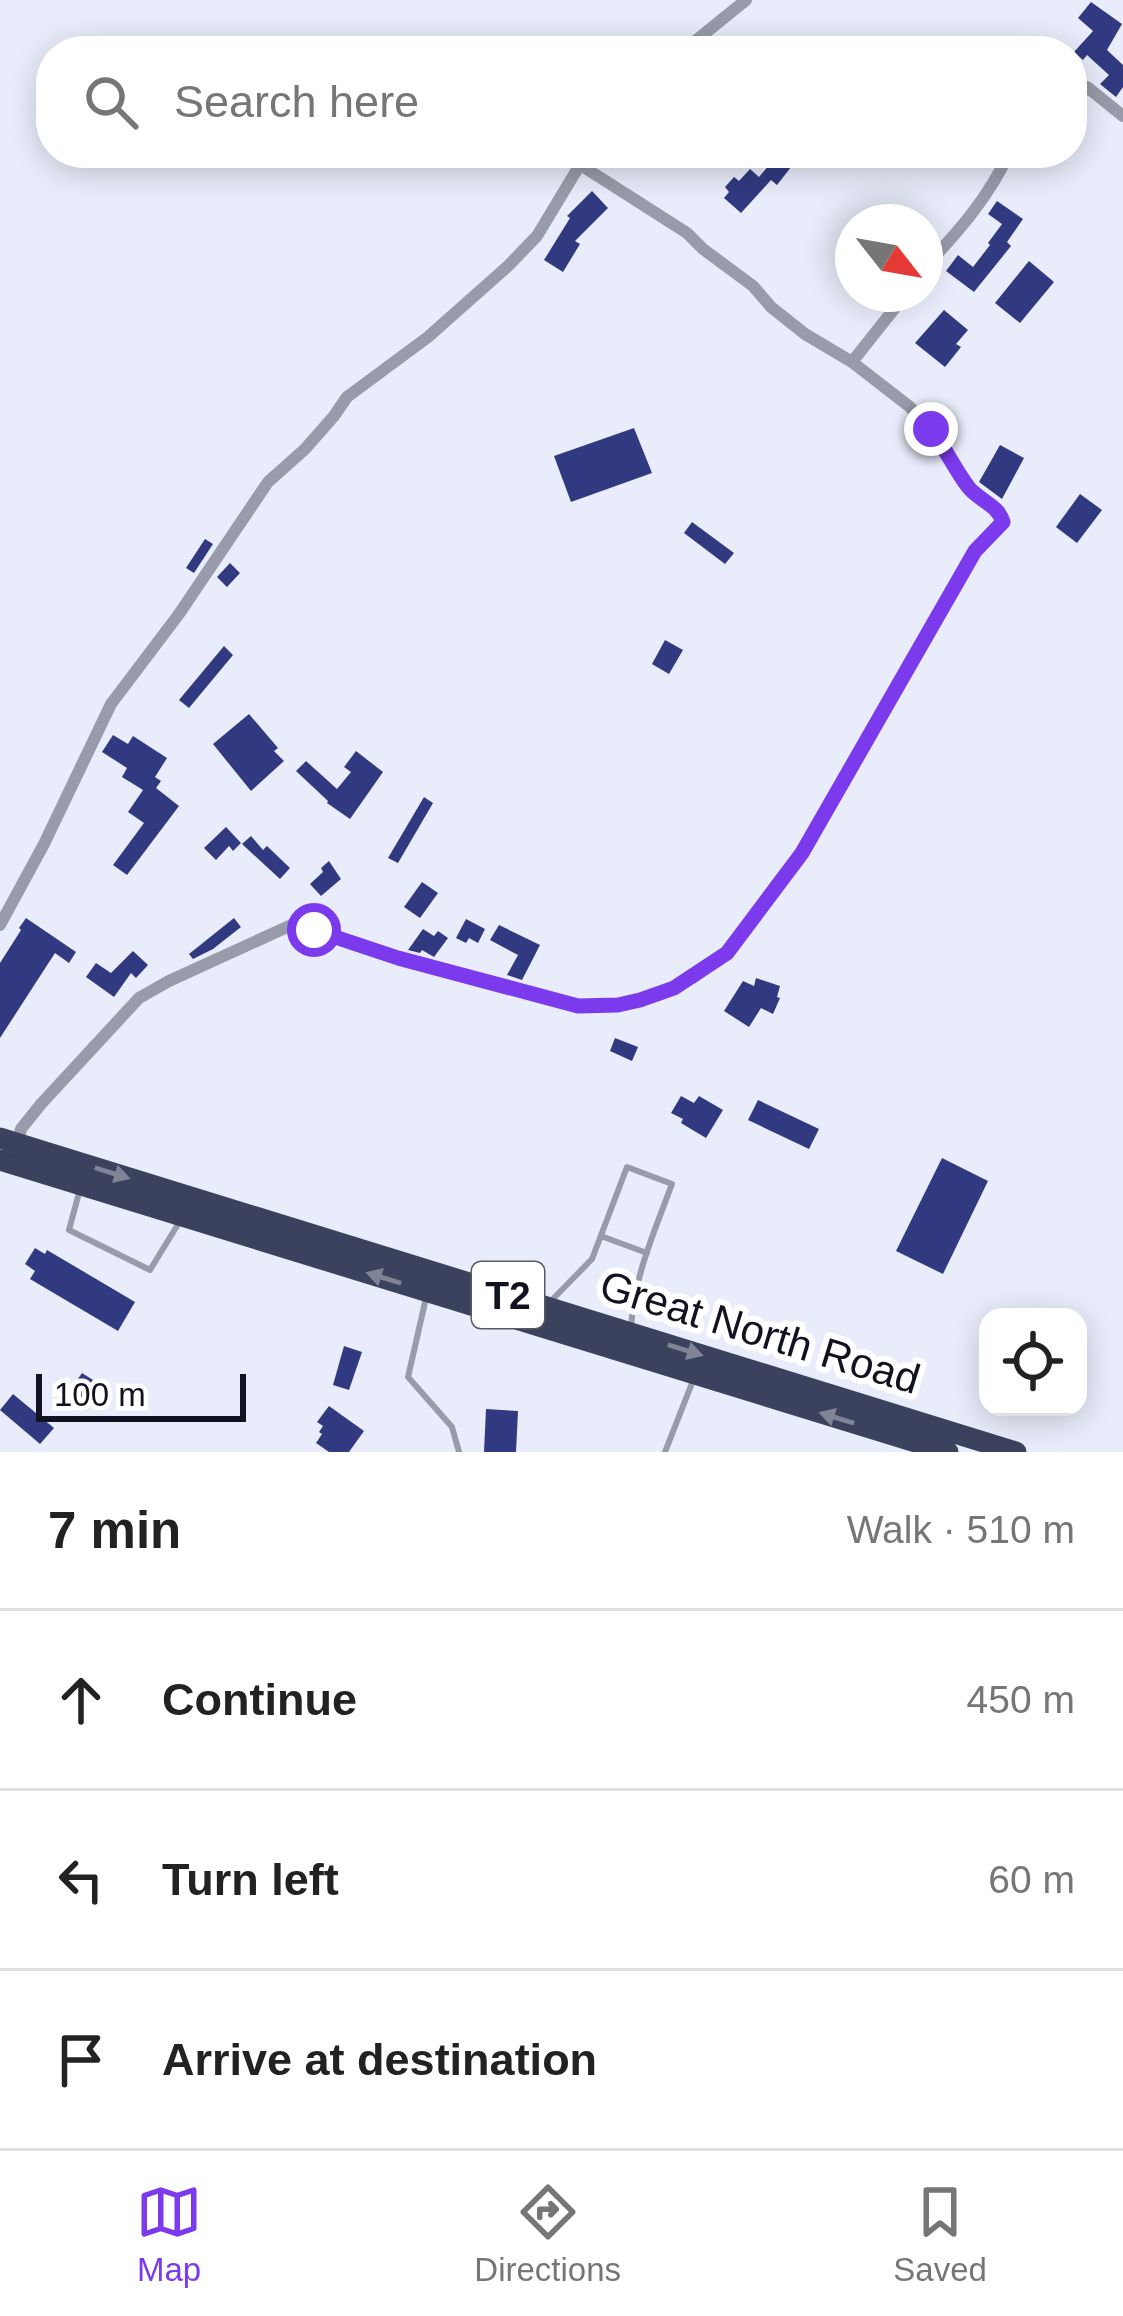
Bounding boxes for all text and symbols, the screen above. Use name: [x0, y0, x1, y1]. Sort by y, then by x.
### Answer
search box: [36, 36, 1087, 168]
icon: search: [78, 69, 144, 135]
text: Search here: [174, 76, 419, 127]
north arrow: [835, 204, 943, 312]
route end: [904, 402, 958, 456]
route start: [287, 903, 341, 957]
one-way arrow: [94, 1164, 131, 1183]
street label: Great North Road: [595, 1261, 925, 1403]
road number: T2: [472, 1262, 544, 1328]
one-way arrow: [365, 1268, 401, 1286]
map controls: [979, 1308, 1087, 1416]
button: locate: [979, 1308, 1087, 1416]
one-way arrow: [667, 1342, 704, 1360]
scale bar: [36, 1368, 246, 1421]
text: 100 m: [54, 1376, 146, 1413]
one-way arrow: [818, 1407, 854, 1426]
text: 7 min: [48, 1502, 181, 1559]
text: Walk · 510 m: [847, 1508, 1075, 1551]
icon: ahead: [48, 1667, 114, 1733]
text: Continue: [162, 1674, 357, 1725]
text: 450 m: [967, 1678, 1075, 1721]
icon: left: [48, 1847, 114, 1913]
text: Turn left: [162, 1854, 339, 1905]
text: 60 m: [988, 1858, 1075, 1901]
icon: arrive: [48, 2027, 114, 2093]
text: Arrive at destination: [162, 2034, 597, 2085]
tab: Map: [136, 2179, 202, 2289]
tab: Directions: [474, 2179, 621, 2289]
tab: Saved: [893, 2179, 987, 2289]

